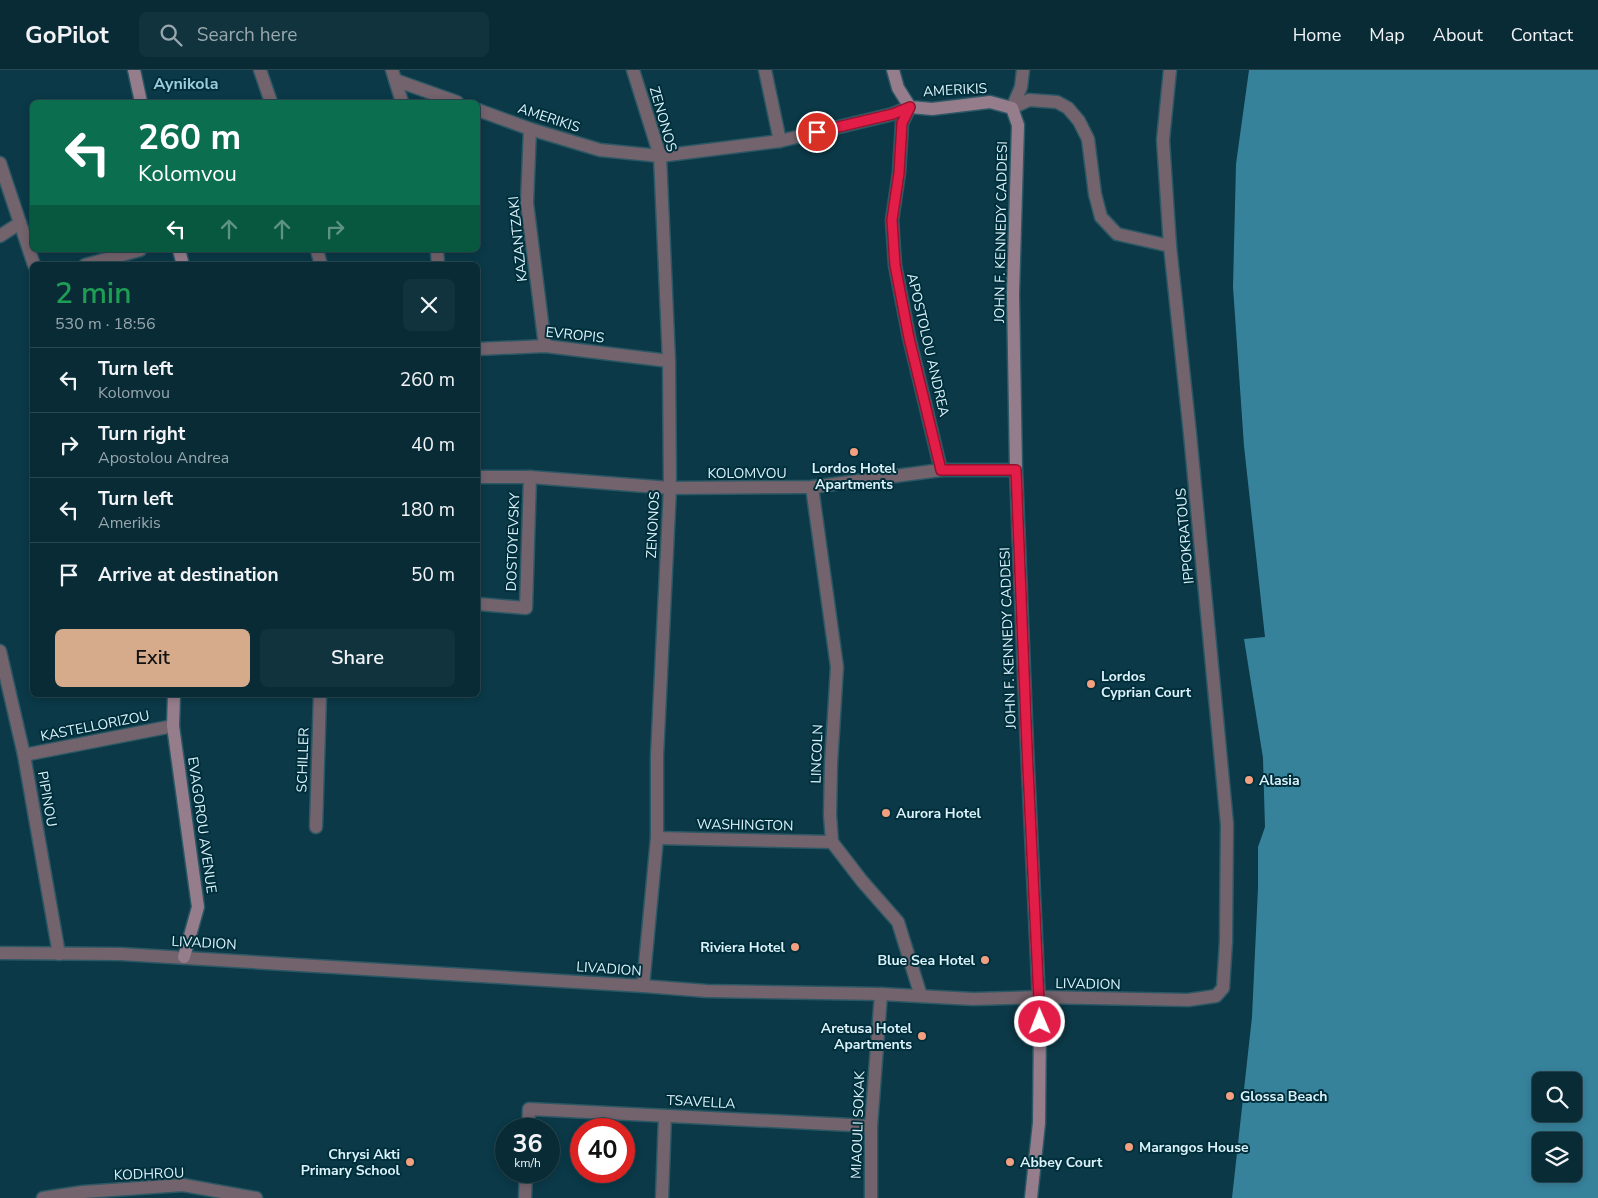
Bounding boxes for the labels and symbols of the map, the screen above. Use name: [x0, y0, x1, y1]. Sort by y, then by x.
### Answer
district label: Aynikola: [154, 73, 218, 95]
street label: AMERIKIS: [922, 79, 988, 101]
street label: ZENONOS: [645, 84, 682, 154]
street label: AMERIKIS: [516, 99, 583, 137]
pin: [796, 111, 838, 153]
street label: JOHN F. KENNEDY CADDESI: [990, 141, 1012, 324]
street label: KAZANTZAKI: [504, 195, 532, 283]
street label: APOSTOLOU ANDREA: [902, 271, 954, 419]
street label: EVROPIS: [545, 322, 606, 348]
marker: Lordos Hotel Apartments: [848, 446, 860, 458]
place label: Lordos Hotel Apartments: [812, 459, 897, 494]
street label: KOLOMVOU: [707, 464, 787, 483]
street label: IPPOKRATOUS: [1171, 487, 1199, 585]
street label: ZENONOS: [642, 491, 664, 559]
street label: DOSTOYEVSKY: [502, 492, 524, 592]
street label: JOHN F. KENNEDY CADDESI: [995, 547, 1021, 730]
place label: Lordos Cyprian Court: [1101, 667, 1192, 702]
marker: Lordos Cyprian Court: [1085, 678, 1097, 690]
street label: KASTELLORIZOU: [39, 706, 151, 746]
street label: LINCOLN: [806, 724, 828, 784]
street label: SCHILLER: [292, 727, 314, 793]
street label: EVAGOROU AVENUE: [183, 756, 221, 894]
street label: PIPINOU: [33, 770, 61, 828]
place label: Alasia: [1259, 771, 1300, 790]
marker: Alasia: [1243, 774, 1255, 786]
place label: Aurora Hotel: [896, 804, 982, 823]
marker: Aurora Hotel: [880, 807, 892, 819]
street label: WASHINGTON: [696, 815, 794, 835]
street label: LIVADION: [171, 932, 237, 954]
place label: Riviera Hotel: [700, 938, 786, 957]
marker: Riviera Hotel: [789, 941, 801, 953]
place label: Blue Sea Hotel: [877, 951, 976, 970]
marker: Blue Sea Hotel: [979, 954, 991, 966]
street label: LIVADION: [576, 957, 642, 981]
street label: LIVADION: [1055, 974, 1121, 994]
position arrow: [1013, 995, 1065, 1047]
place label: Aretusa Hotel Apartments: [821, 1019, 913, 1054]
marker: Aretusa Hotel Apartments: [916, 1030, 928, 1042]
street label: MIAOULI SOKAK: [847, 1070, 869, 1179]
place label: Glossa Beach: [1240, 1087, 1328, 1106]
marker: Glossa Beach: [1224, 1090, 1236, 1102]
street label: TSAVELLA: [666, 1091, 736, 1113]
speed limit sign: 40: [570, 1118, 635, 1183]
place label: Marangos House: [1139, 1138, 1249, 1157]
marker: Marangos House: [1123, 1141, 1135, 1153]
place label: Chrysi Akti Primary School: [301, 1145, 401, 1180]
place label: Abbey Court: [1020, 1153, 1103, 1172]
marker: Chrysi Akti Primary School: [404, 1156, 416, 1168]
marker: Abbey Court: [1004, 1156, 1016, 1168]
street label: KODHROU: [114, 1163, 184, 1185]

